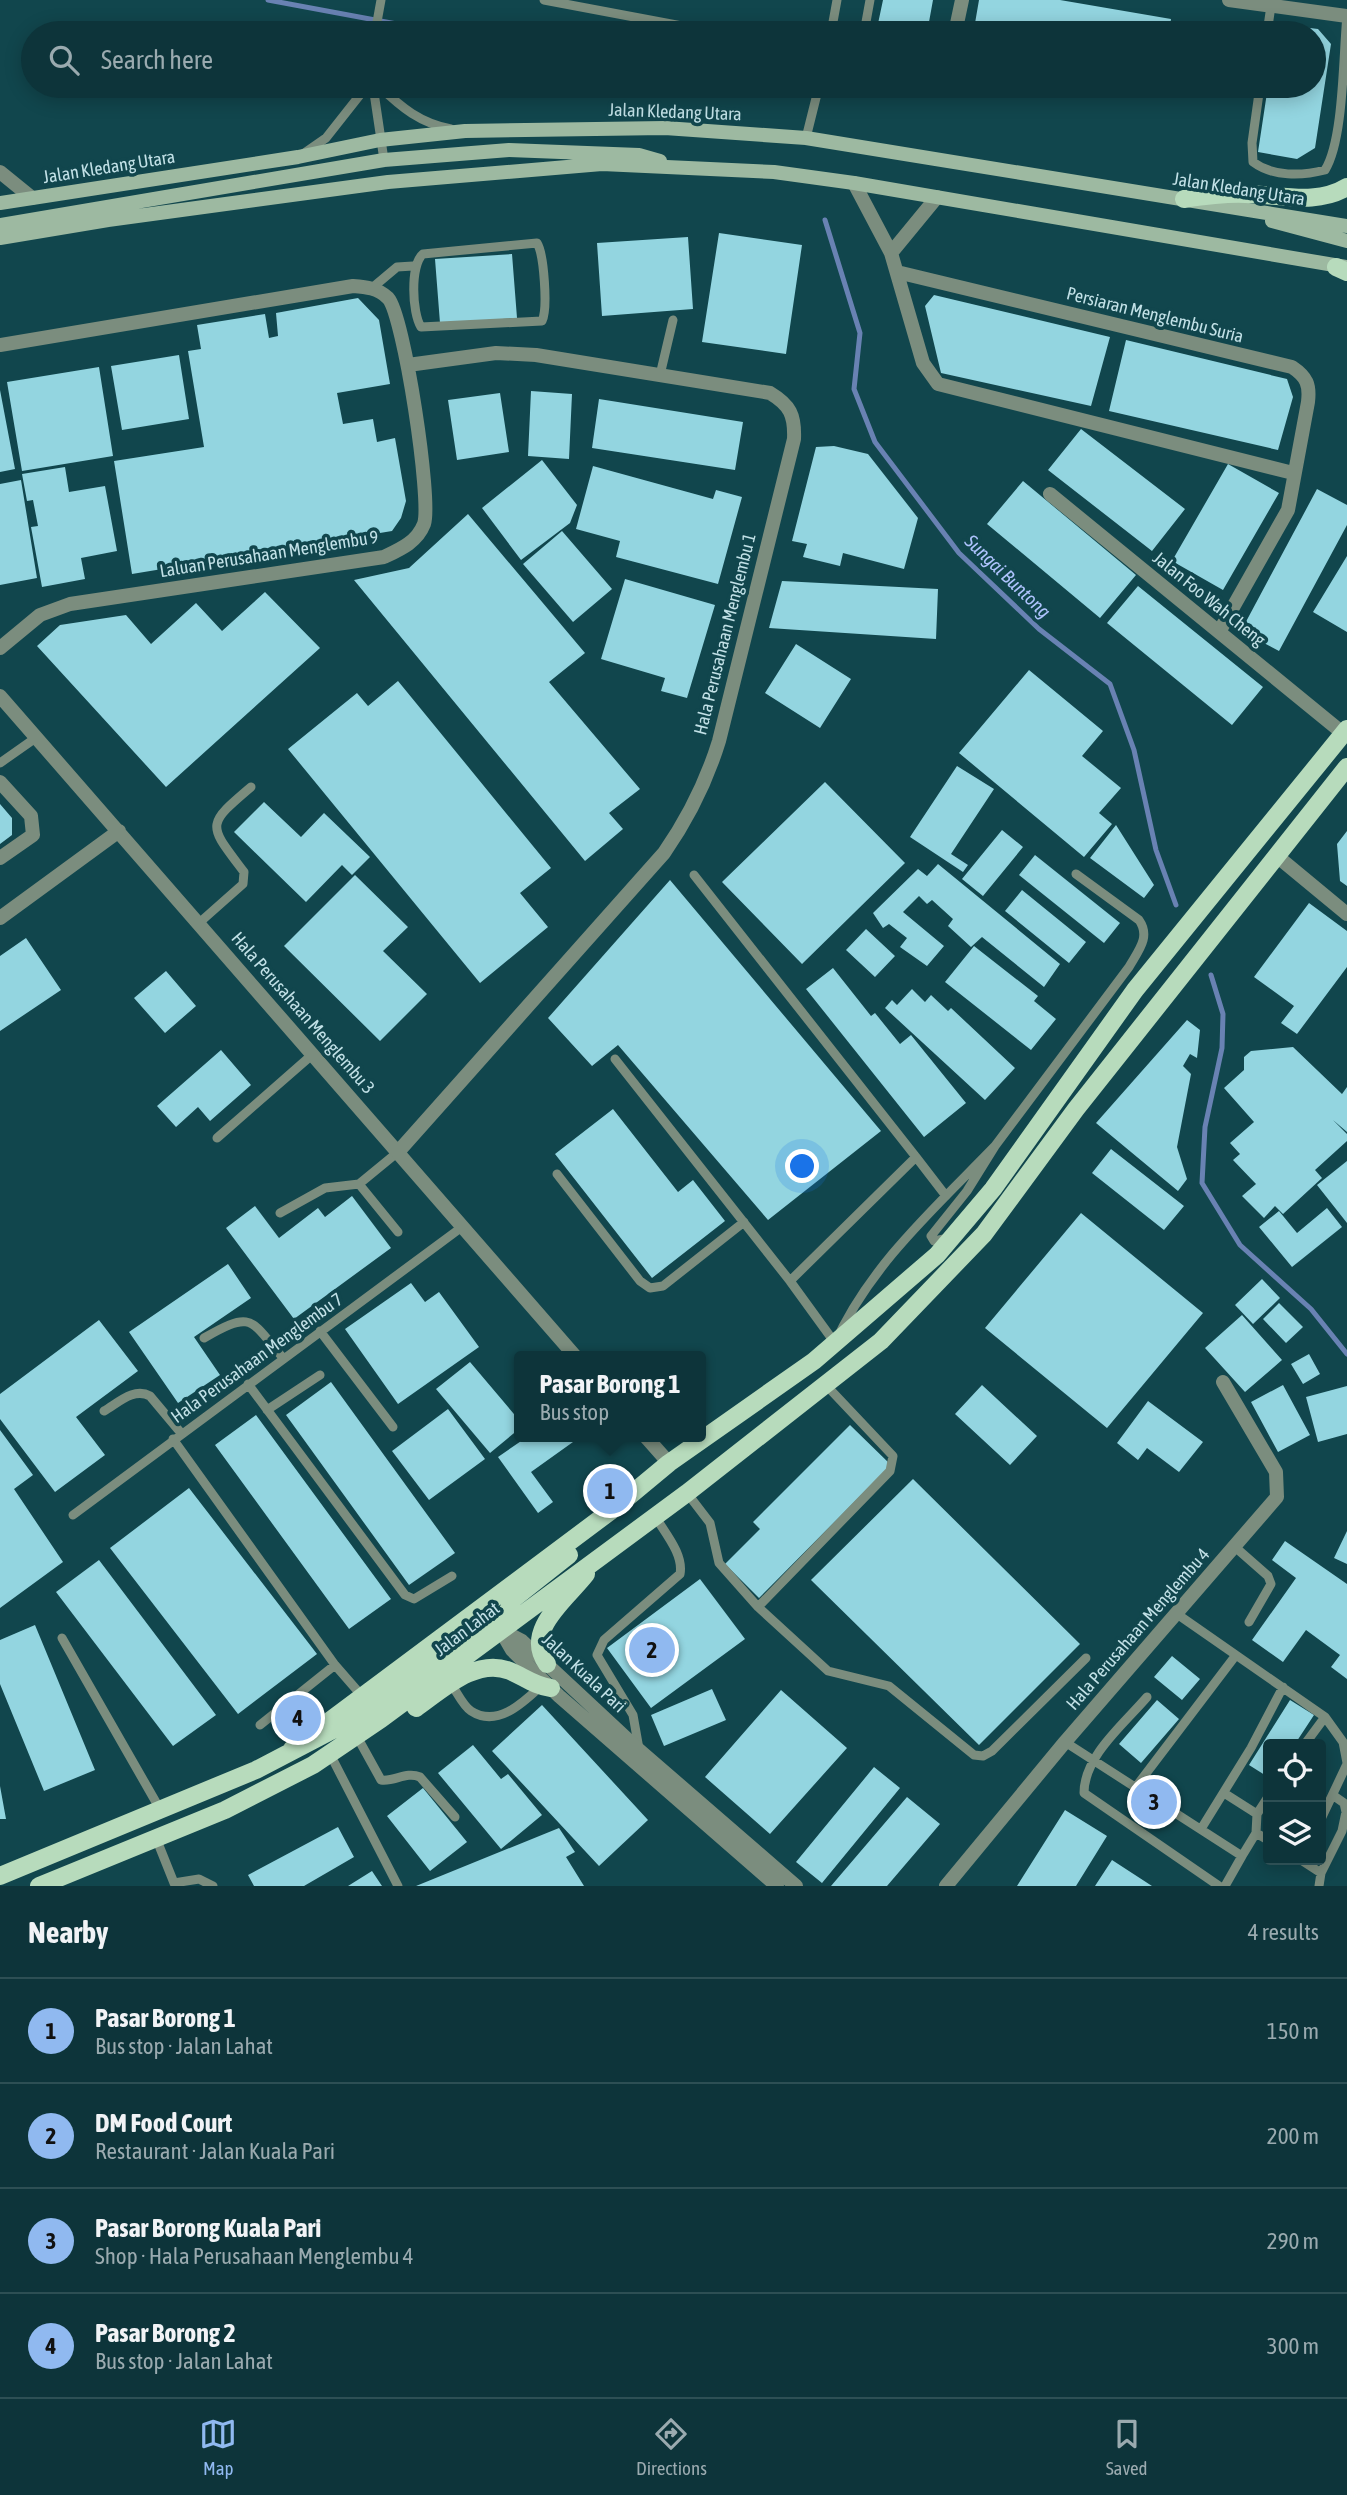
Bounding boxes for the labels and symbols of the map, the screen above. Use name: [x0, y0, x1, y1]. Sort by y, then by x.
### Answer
street label: Jalan Kledang Utara: [608, 99, 742, 124]
street label: Jalan Kledang Utara: [41, 146, 176, 187]
street label: Jalan Kledang Utara: [1172, 168, 1307, 209]
street label: Persiaran Menglembu Suria: [1064, 282, 1246, 347]
street label: Laluan Perusahaan Menglembu 9: [158, 526, 380, 581]
water label: Sungai Buntong: [960, 529, 1055, 622]
street label: Hala Perusahaan Menglembu 1: [689, 531, 760, 737]
street label: Jalan Foo Wah Cheng: [1149, 547, 1270, 650]
street label: Hala Perusahaan Menglembu 3: [227, 928, 379, 1098]
your location: [785, 1149, 819, 1183]
street label: Hala Perusahaan Menglembu 7: [167, 1288, 347, 1427]
pin: 1: [587, 1465, 633, 1517]
street label: Hala Perusahaan Menglembu 4: [1062, 1544, 1214, 1714]
street label: Jalan Lahat: [430, 1597, 503, 1660]
pin: 2: [629, 1624, 675, 1676]
street label: Jalan Kuala Pari: [538, 1629, 630, 1716]
pin: 4: [275, 1692, 321, 1744]
pin: 3: [1131, 1776, 1177, 1828]

